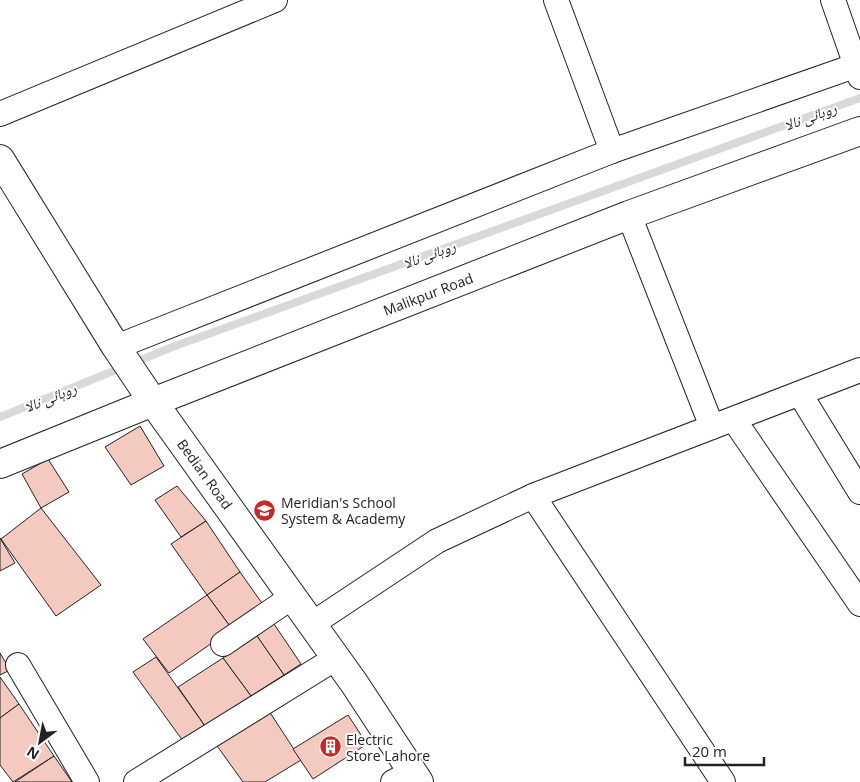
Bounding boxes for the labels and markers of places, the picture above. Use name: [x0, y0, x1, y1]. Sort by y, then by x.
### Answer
place label: Meridian's School System & Academy: [281, 493, 406, 528]
school or university icon: Meridian's School System & Academy: [253, 498, 277, 522]
place label: Electric Store Lahore: [346, 730, 430, 765]
building icon: Electric Store Lahore: [318, 735, 342, 759]

